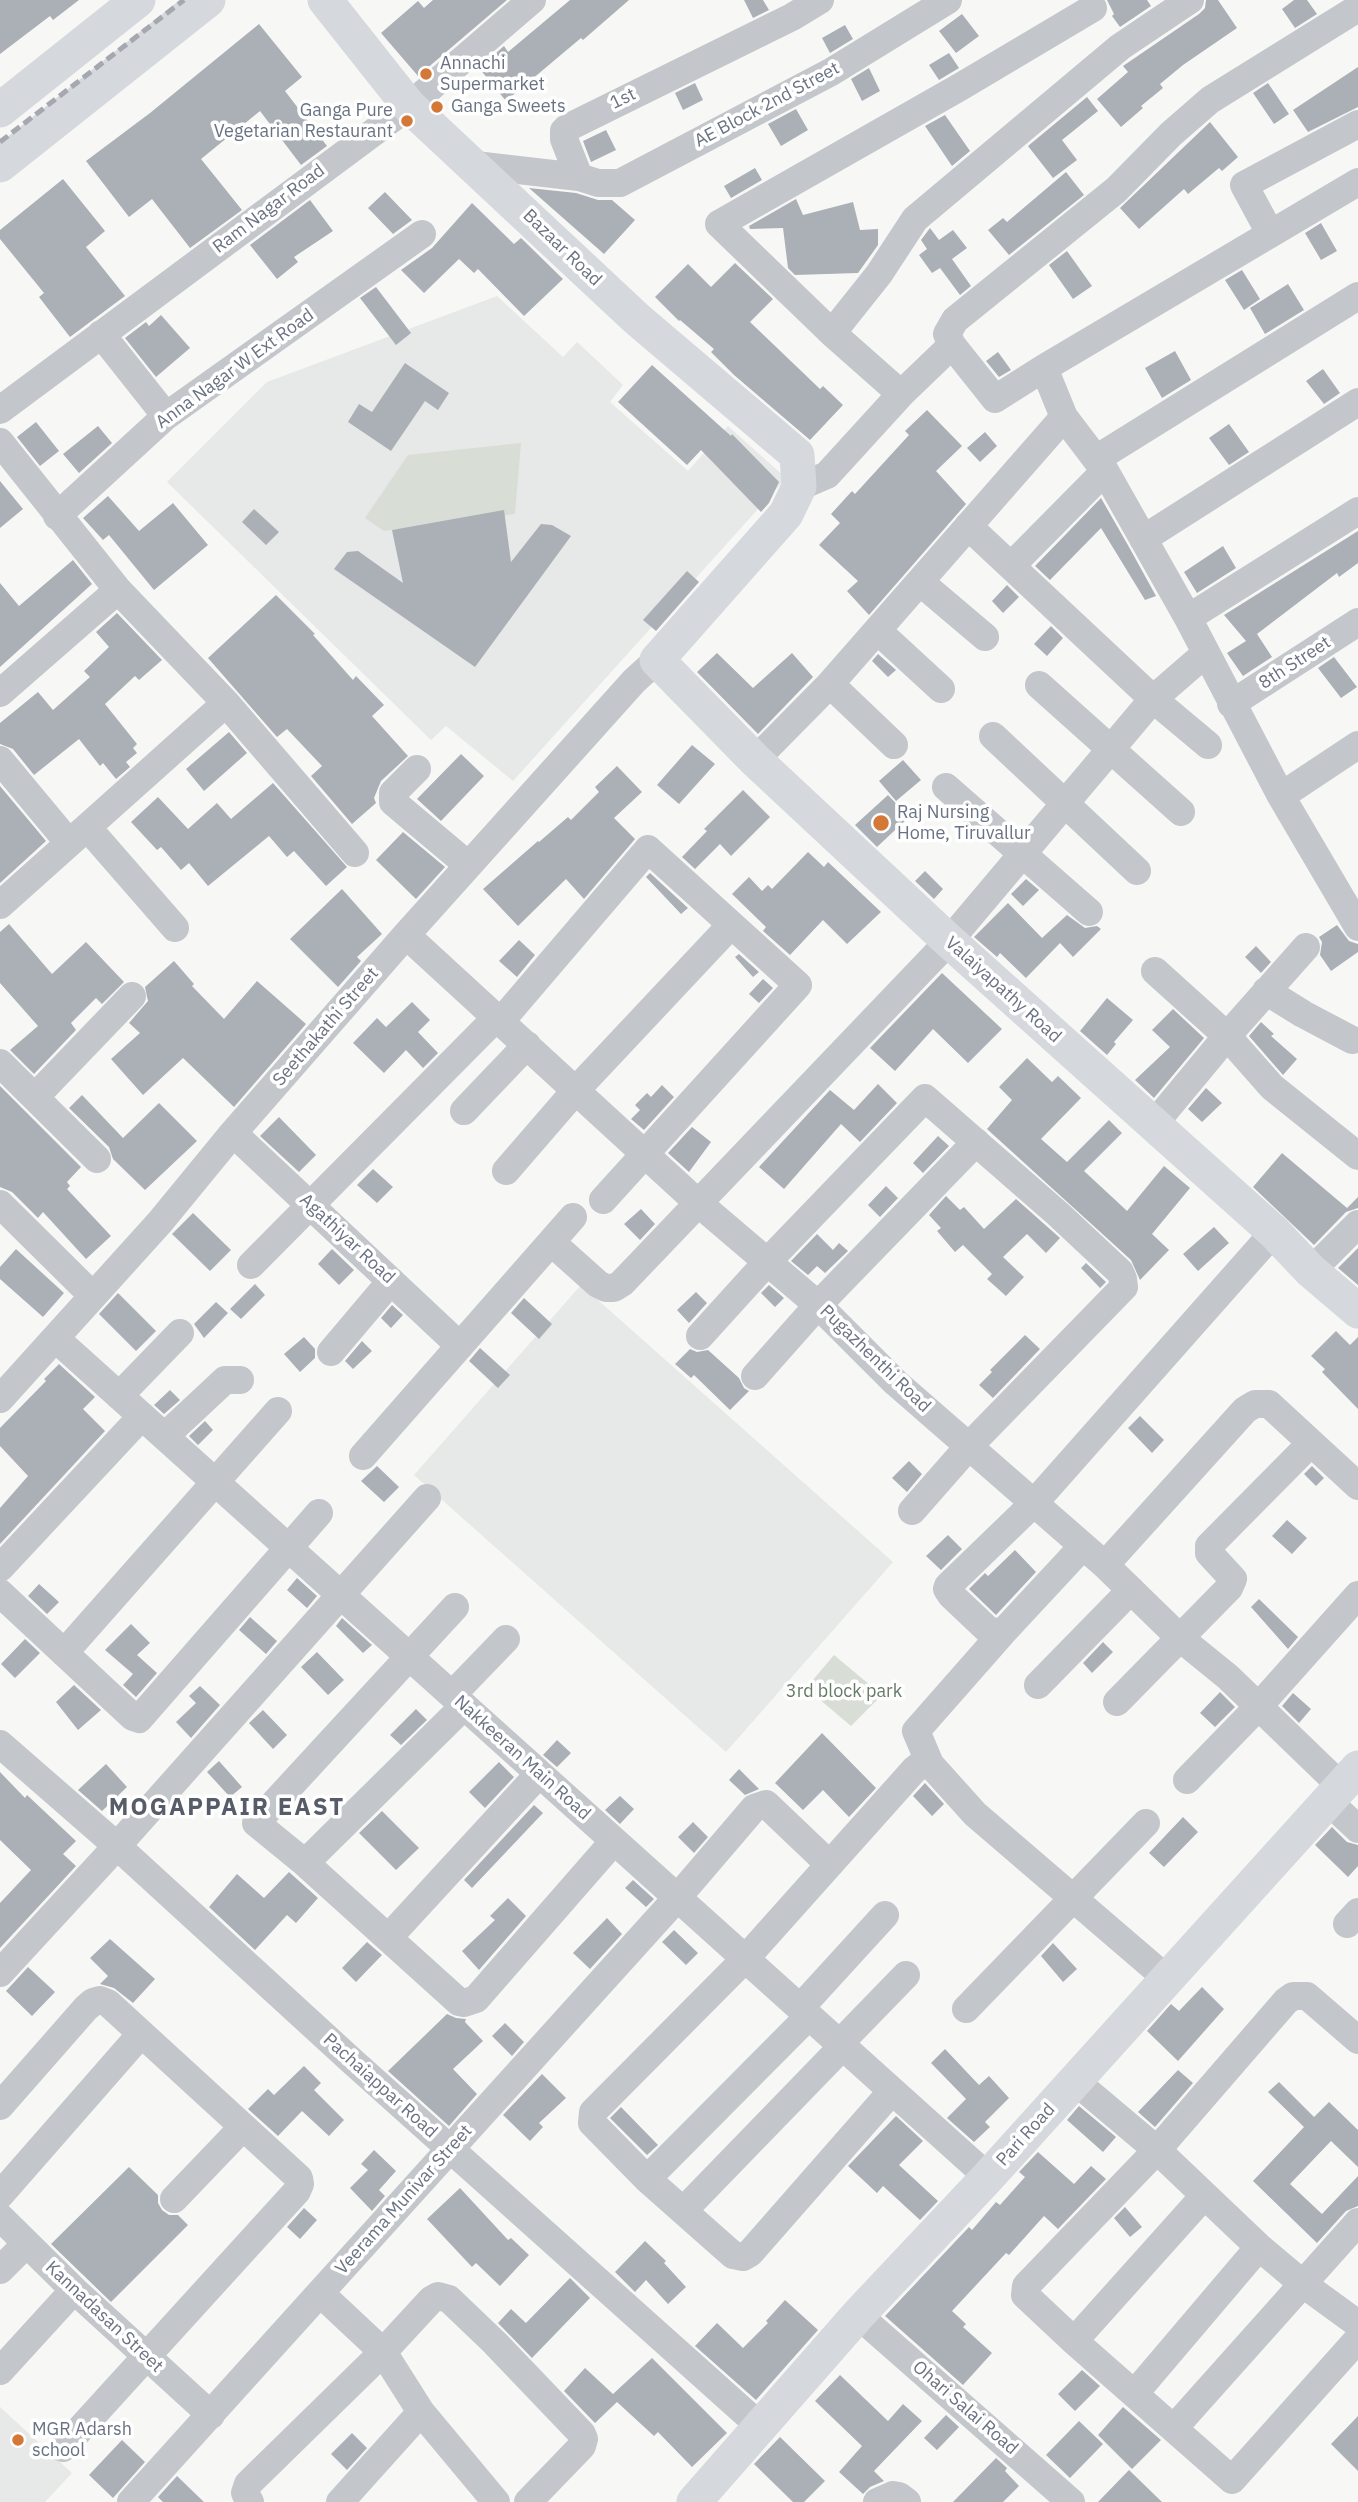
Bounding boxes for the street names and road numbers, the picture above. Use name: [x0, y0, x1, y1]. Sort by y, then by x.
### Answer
street label: AE Block 2nd Street: [691, 58, 843, 152]
street label: 1st: [607, 84, 639, 114]
street label: Ram Nagar Road: [209, 160, 329, 258]
street label: Bazaar Road: [518, 205, 606, 291]
street label: Anna Nagar W Ext Road: [152, 304, 318, 434]
street label: 8th Street: [1255, 632, 1335, 694]
street label: Valaiyapathy Road: [941, 932, 1065, 1048]
street label: Seethakathi Street: [269, 963, 383, 1091]
street label: Agathiyar Road: [295, 1189, 399, 1289]
street label: Pugazhenthi Road: [815, 1301, 935, 1417]
street label: Nakkeeran Main Road: [449, 1691, 595, 1825]
street label: Pachaiappar Road: [318, 2029, 442, 2143]
street label: Pari Road: [992, 2099, 1060, 2171]
street label: Veerama Munivar Street: [331, 2121, 477, 2279]
street label: Kannadasan Street: [41, 2257, 167, 2377]
street label: Ohari Salai Road: [908, 2356, 1022, 2460]

